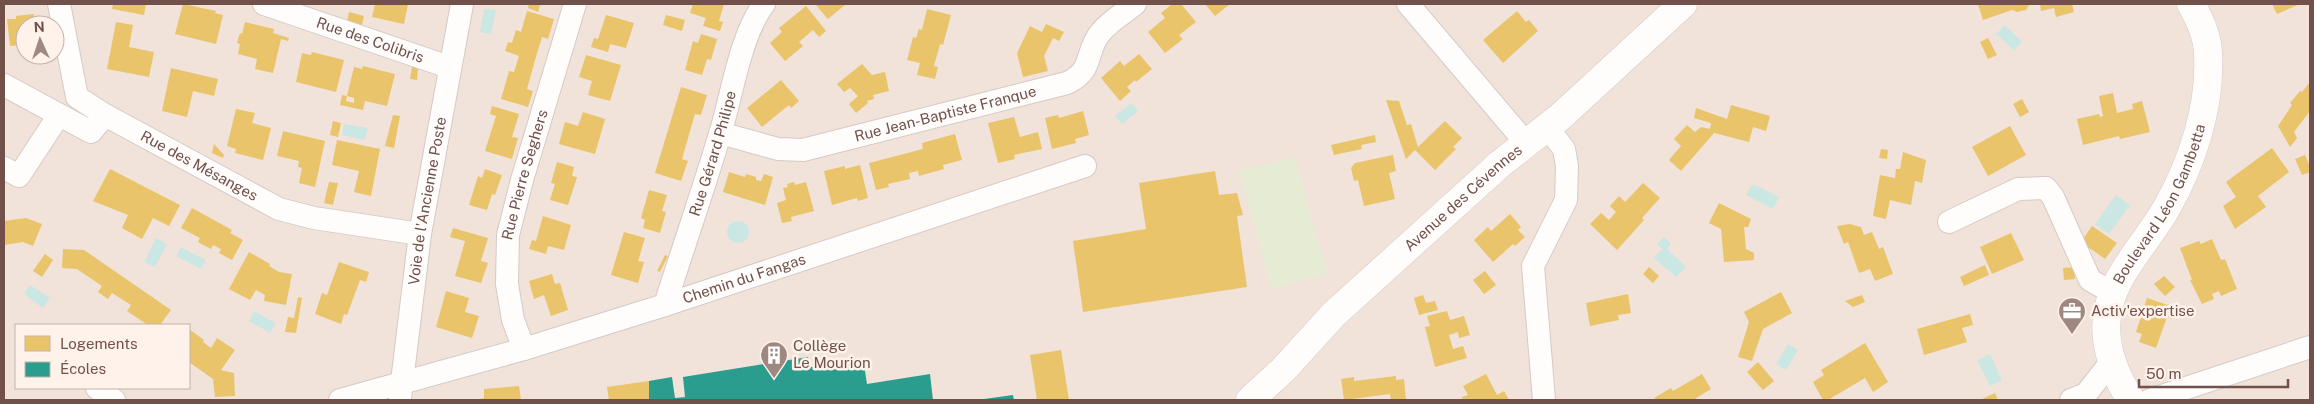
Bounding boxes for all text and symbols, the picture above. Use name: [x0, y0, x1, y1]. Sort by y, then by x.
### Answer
street label: Rue des Colibris: [314, 13, 426, 66]
north arrow: [15, 15, 65, 65]
text: N: [33, 19, 45, 35]
street label: Rue Jean-Baptiste Franque: [852, 82, 1038, 145]
street label: Rue Gérard Philipe: [686, 89, 739, 218]
street label: Rue Pierre Seghers: [498, 107, 551, 242]
street label: Voie de l'Ancienne Poste: [405, 115, 449, 286]
street label: Boulevard Léon Gambetta: [2110, 122, 2208, 287]
street label: Rue des Mésanges: [138, 127, 261, 204]
street label: Avenue des Cévennes: [1401, 141, 1525, 254]
street label: Chemin du Fangas: [680, 250, 808, 307]
office icon: Activ'expertise: [2057, 296, 2087, 335]
place label: Activ'expertise: [2091, 302, 2194, 319]
legend: [15, 324, 190, 389]
text: Logements: [60, 335, 138, 352]
place label: Collège Le Mourion: [793, 337, 871, 371]
building icon: Collège Le Mourion: [759, 340, 789, 379]
scale bar: [2139, 356, 2288, 388]
text: Écoles: [60, 360, 106, 377]
text: 50 m: [2146, 365, 2181, 382]

